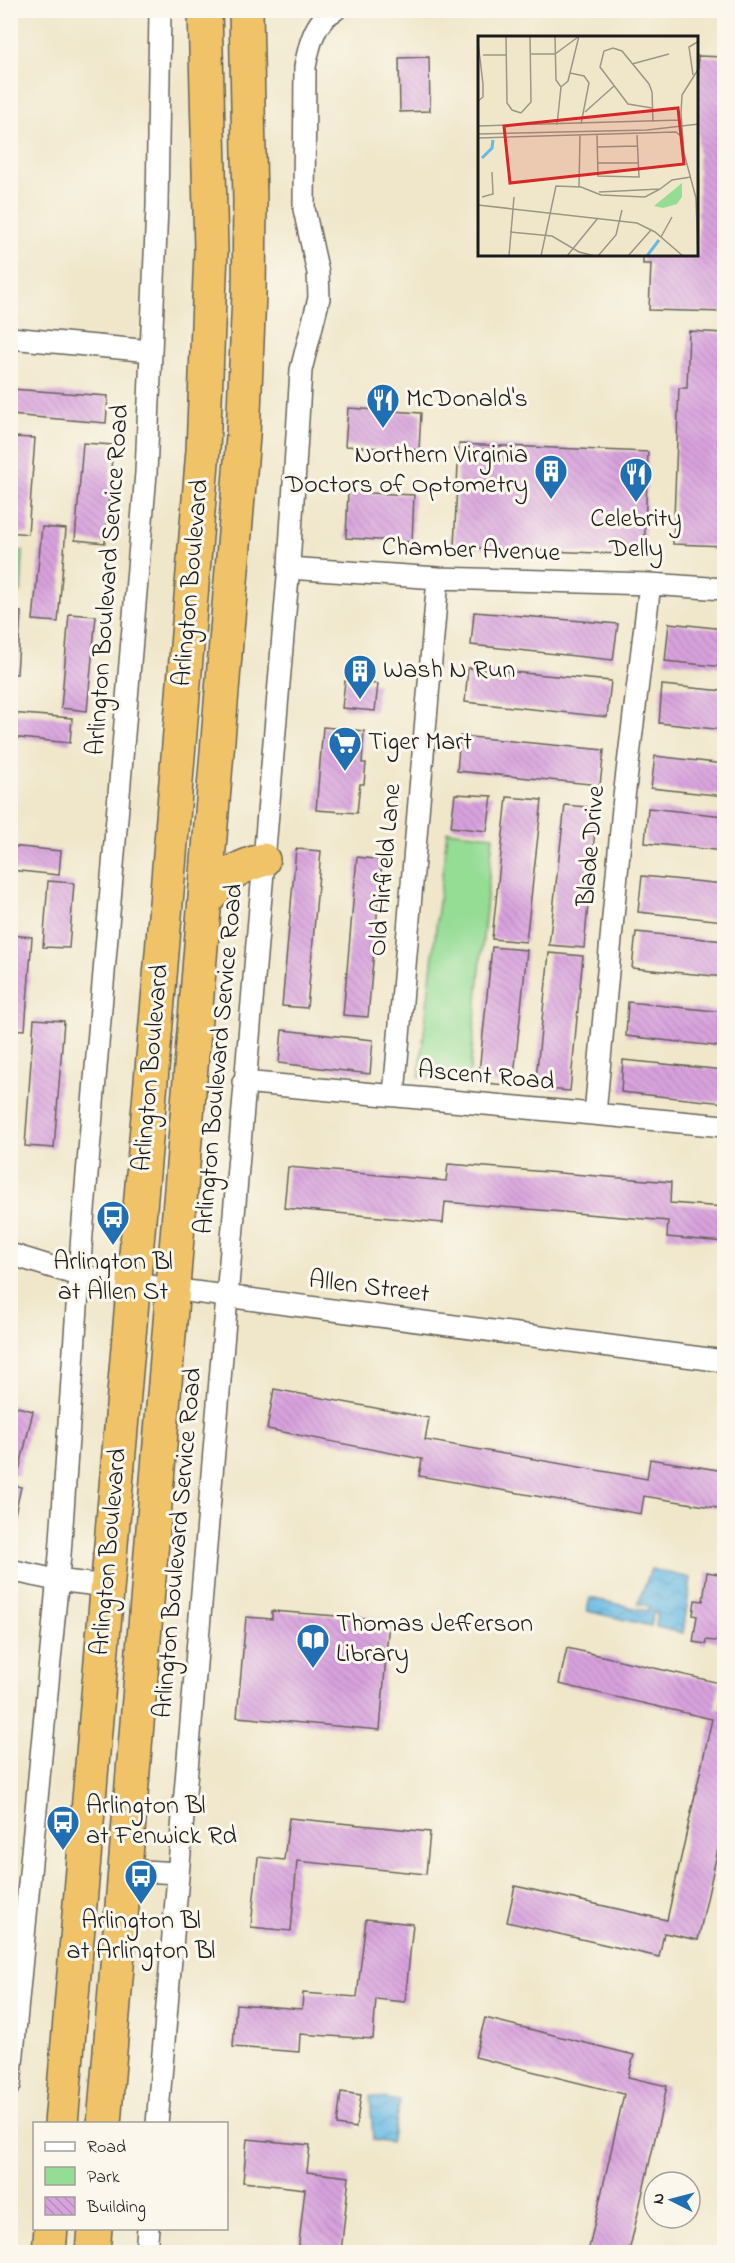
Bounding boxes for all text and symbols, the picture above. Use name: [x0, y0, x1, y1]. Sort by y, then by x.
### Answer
inset map: [478, 36, 699, 256]
place label: McDonald's: [406, 381, 528, 419]
restaurant icon: McDonald's: [365, 382, 401, 429]
street label: Arlington Boulevard Service Road: [78, 403, 140, 757]
place label: Northern Virginia Doctors of Optometry: [284, 437, 528, 505]
building icon: Northern Virginia Doctors of Optometry: [533, 453, 569, 500]
restaurant icon: Celebrity Delly: [618, 456, 654, 503]
street label: Arlington Boulevard: [164, 477, 220, 688]
place label: Celebrity Delly: [590, 501, 682, 569]
street label: Chamber Avenue: [381, 529, 561, 573]
place label: Wash N Run: [383, 652, 515, 690]
building icon: Wash N Run: [342, 653, 378, 700]
place label: Tiger Mart: [368, 724, 472, 762]
supermarket icon: Tiger Mart: [327, 725, 363, 772]
street label: Old Airfield Lane: [360, 782, 413, 958]
street label: Blade Drive: [568, 784, 616, 909]
street label: Arlington Boulevard Service Road: [186, 882, 254, 1236]
street label: Arlington Boulevard: [124, 962, 180, 1173]
street label: Ascent Road: [416, 1052, 556, 1102]
bus stop icon: Arlington Bl at Allen St: [95, 1199, 131, 1246]
place label: Arlington Bl at Allen St: [53, 1244, 173, 1312]
street label: Allen Street: [307, 1262, 432, 1314]
street label: Arlington Boulevard Service Road: [145, 1366, 213, 1720]
street label: Arlington Boulevard: [82, 1446, 138, 1657]
place label: Thomas Jefferson Library: [336, 1606, 533, 1674]
library icon: Thomas Jefferson Library: [295, 1622, 331, 1669]
place label: Arlington Bl at Fenwick Rd: [86, 1788, 237, 1856]
bus stop icon: Arlington Bl at Fenwick Rd: [45, 1804, 81, 1851]
bus stop icon: Arlington Bl at Arlington Bl: [123, 1858, 159, 1905]
place label: Arlington Bl at Arlington Bl: [67, 1903, 215, 1971]
legend: [33, 2122, 228, 2230]
text: Road: [87, 2135, 126, 2161]
text: Park: [87, 2165, 120, 2191]
north arrow: [642, 2170, 702, 2230]
text: N: [647, 2192, 672, 2205]
text: Building: [86, 2195, 146, 2222]

